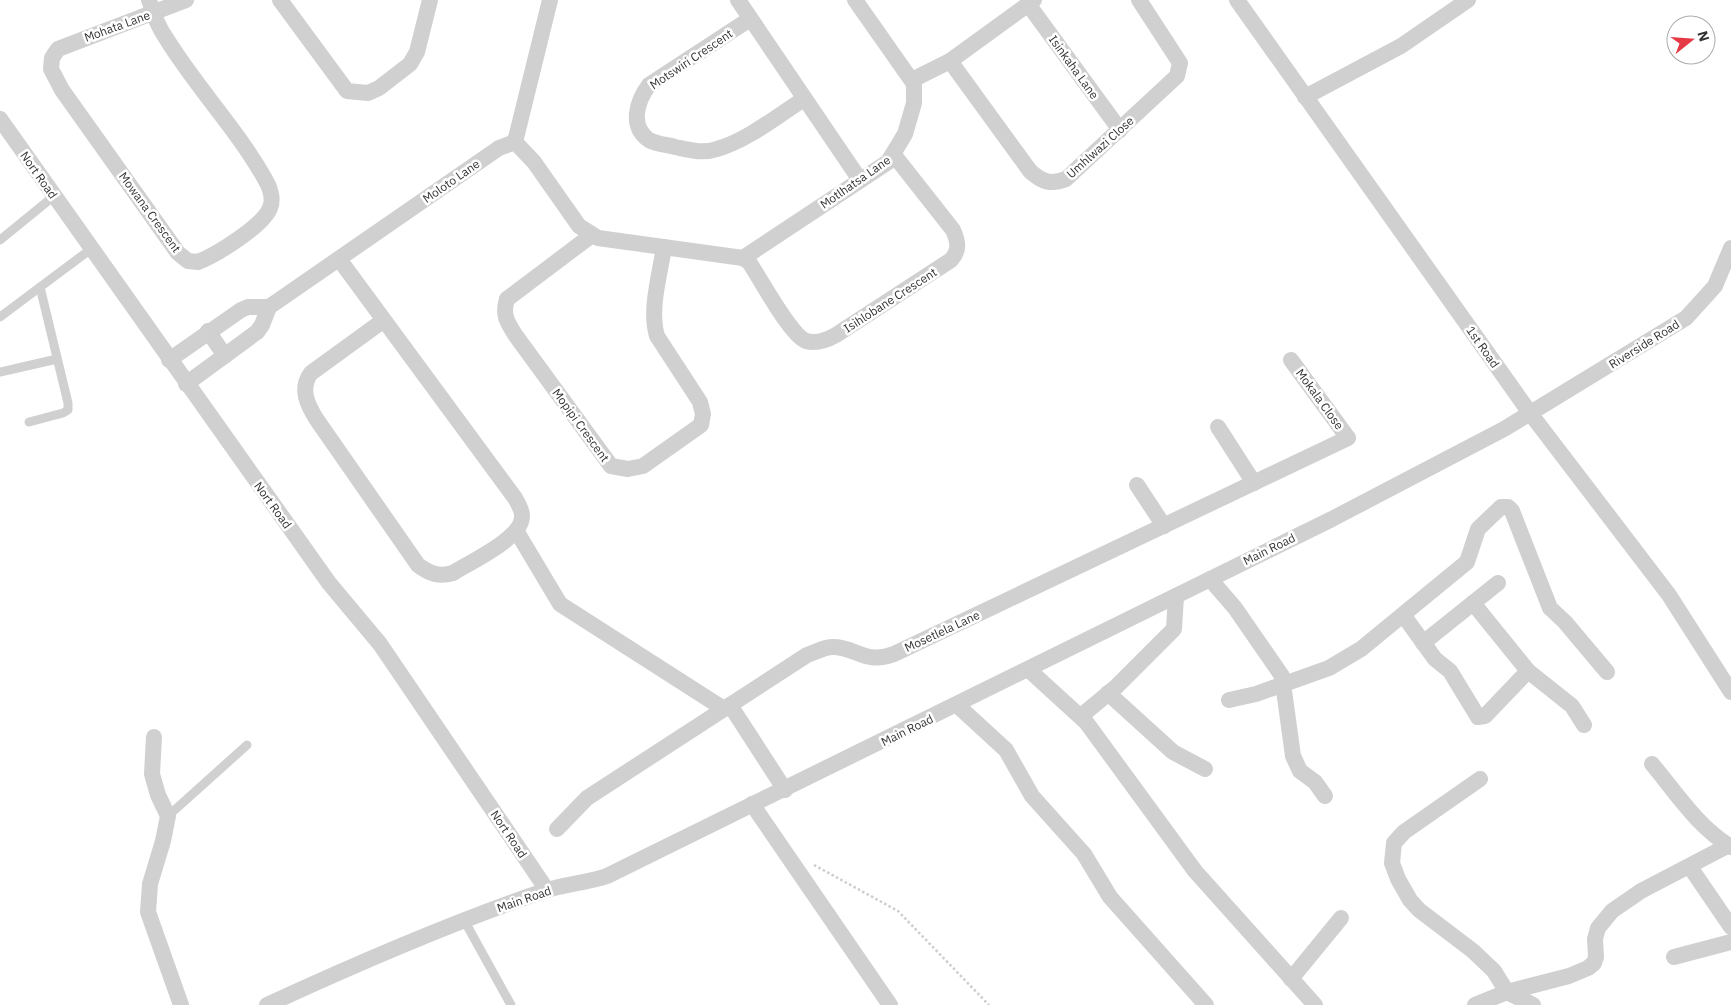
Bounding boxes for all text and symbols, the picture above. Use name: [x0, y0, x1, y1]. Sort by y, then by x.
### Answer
street label: Mohata Lane: [82, 7, 152, 45]
north arrow: [1666, 15, 1716, 65]
street label: Motswiri Crescent: [647, 26, 735, 92]
text: N: [1693, 29, 1714, 44]
street label: Isinkaha Lane: [1046, 32, 1102, 102]
street label: Umhlwazi Close: [1063, 113, 1137, 181]
street label: Nort Road: [17, 148, 61, 202]
street label: Motlhatsa Lane: [817, 152, 893, 212]
street label: Moloto Lane: [420, 156, 483, 206]
street label: Mowana Crescent: [116, 169, 184, 255]
street label: Isihlobane Crescent: [841, 264, 939, 336]
street label: Riverside Road: [1606, 316, 1682, 372]
street label: 1st Road: [1463, 323, 1503, 371]
street label: Mokala Close: [1293, 366, 1347, 433]
street label: Mopipi Crescent: [549, 385, 613, 465]
street label: Nort Road: [251, 479, 295, 531]
street label: Main Road: [1240, 530, 1298, 568]
street label: Mosetlela Lane: [902, 607, 982, 655]
street label: Main Road: [878, 711, 936, 749]
street label: Nort Road: [488, 807, 530, 861]
street label: Main Road: [495, 883, 553, 915]

